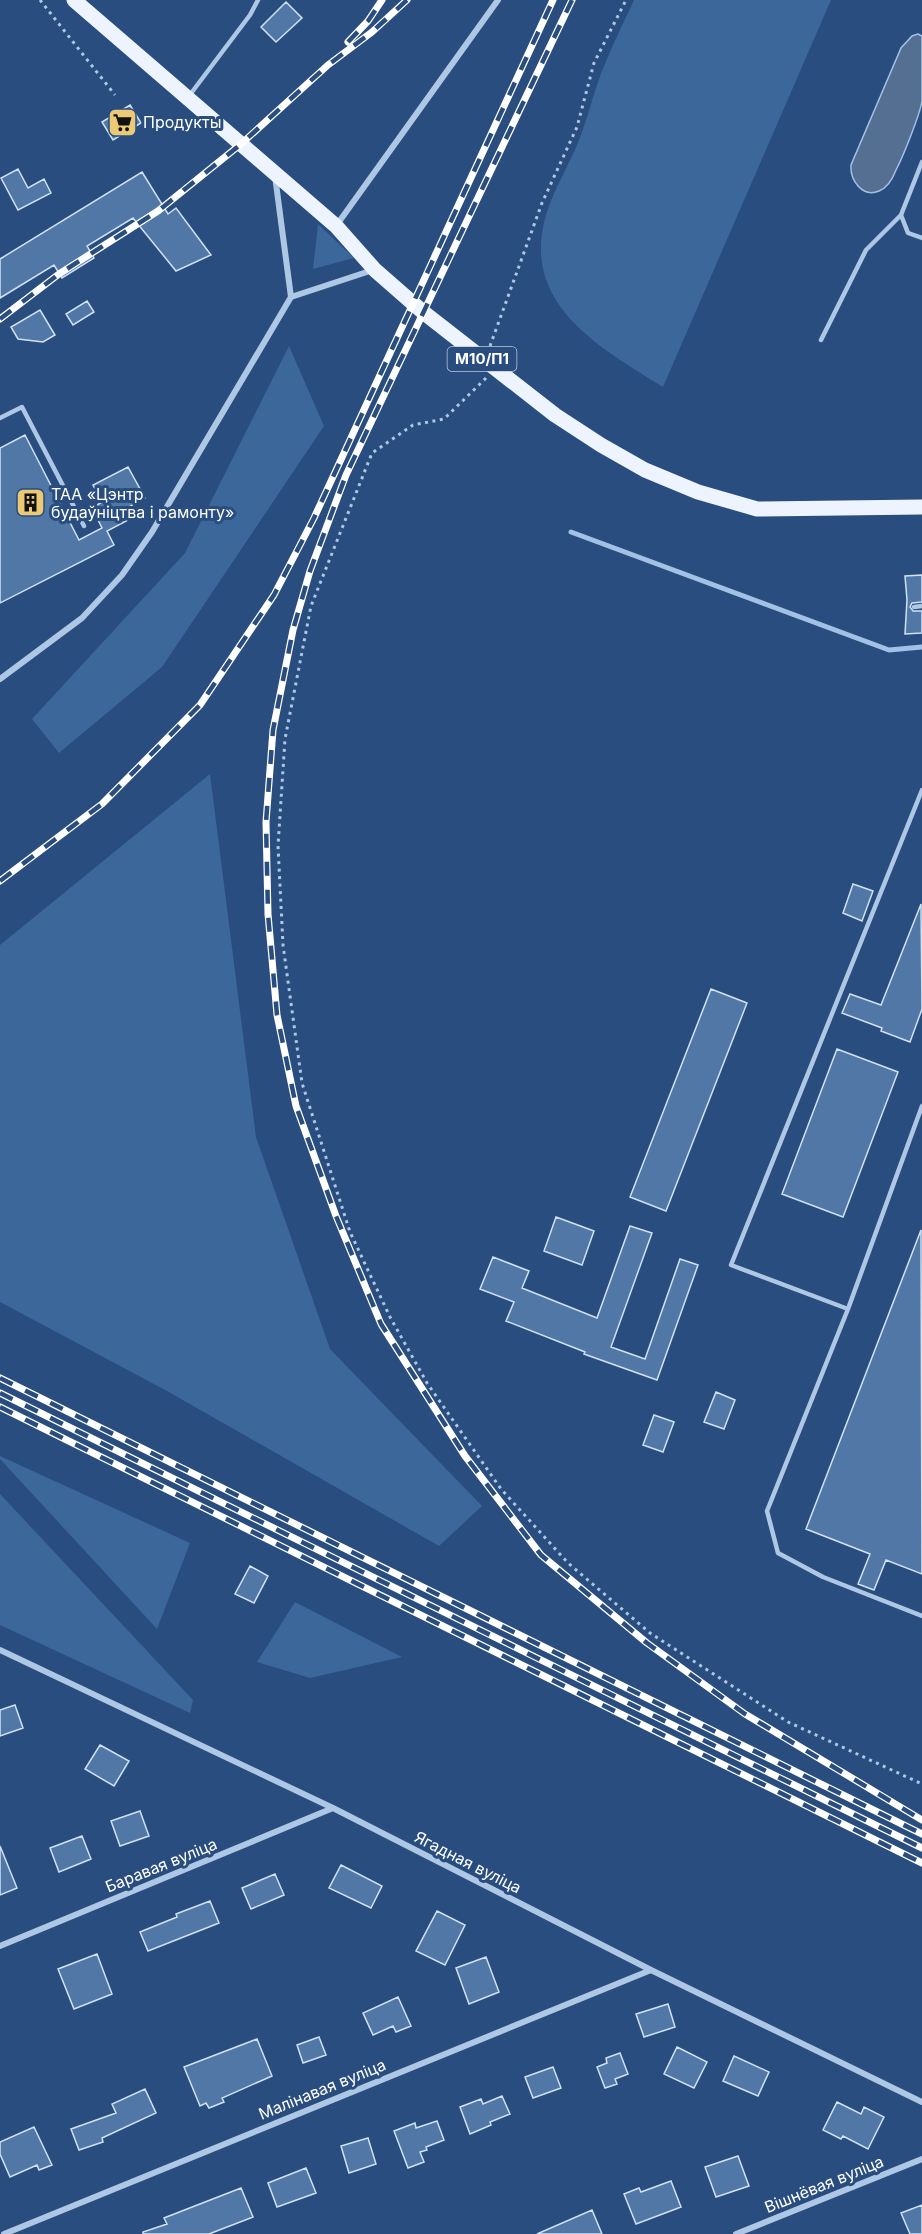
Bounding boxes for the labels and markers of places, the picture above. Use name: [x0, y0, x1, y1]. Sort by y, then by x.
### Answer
supermarket icon: Продукты: [106, 106, 138, 138]
place label: Продукты: [143, 112, 221, 132]
place label: ТАА «Цэнтр будаўніцтва і рамонту»: [51, 484, 234, 522]
building icon: ТАА «Цэнтр будаўніцтва і рамонту»: [14, 487, 46, 519]

